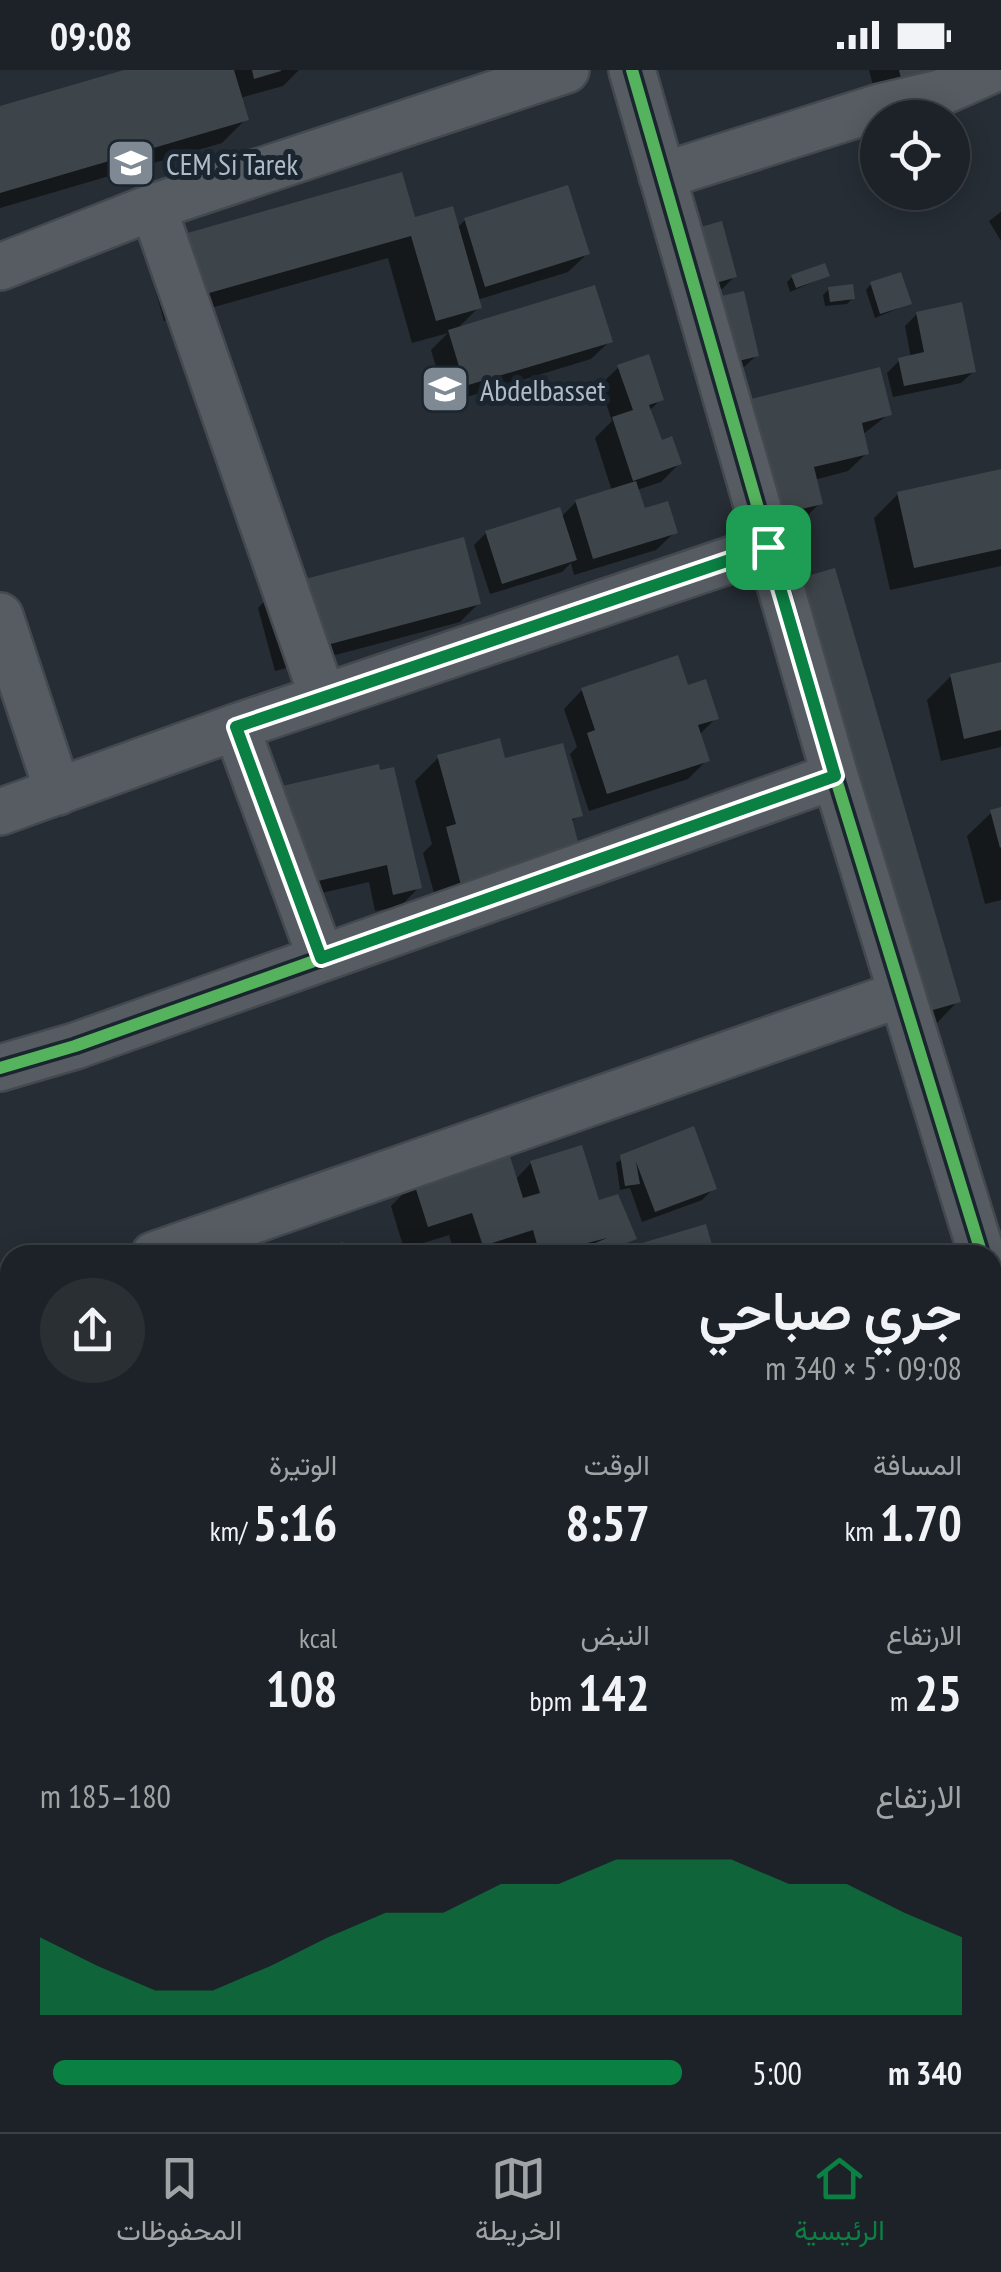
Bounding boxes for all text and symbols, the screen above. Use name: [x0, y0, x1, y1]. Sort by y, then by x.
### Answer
text: 09:08: [50, 11, 132, 60]
map controls: [860, 100, 970, 210]
button: locate: [860, 100, 970, 210]
school or university icon: CEM Si Tarek: [105, 137, 157, 189]
place label: CEM Si Tarek: [166, 144, 298, 183]
school or university icon: Abdelbasset: [419, 363, 471, 415]
place label: Abdelbasset: [480, 370, 606, 409]
pin: [726, 505, 811, 590]
icon: arrive: [741, 520, 796, 575]
text: جري صباحي: [698, 1274, 962, 1345]
button: share: [40, 1278, 145, 1383]
text: 09:08 · 5 × 340 m: [765, 1347, 962, 1389]
text: الوتيرة: [269, 1446, 337, 1483]
text: الوقت: [584, 1446, 650, 1483]
text: المسافة: [873, 1446, 962, 1483]
text: 5:16: [253, 1490, 337, 1555]
text: 8:57: [565, 1490, 650, 1555]
text: 1.70: [880, 1490, 962, 1555]
text: /km: [210, 1512, 253, 1549]
text: km: [845, 1512, 880, 1549]
text: النبض: [580, 1616, 650, 1653]
text: الارتفاع: [886, 1616, 962, 1653]
text: kcal: [299, 1619, 337, 1656]
text: 108: [266, 1656, 337, 1721]
text: 142: [578, 1660, 650, 1725]
text: 25: [914, 1660, 962, 1725]
text: bpm: [529, 1682, 578, 1719]
text: m: [890, 1682, 914, 1719]
text: 180–185 m: [40, 1775, 171, 1817]
text: الارتفاع: [875, 1775, 962, 1817]
text: 5:00: [752, 2052, 802, 2094]
text: 340 m: [888, 2052, 962, 2094]
tab: المحفوظات: [116, 2151, 242, 2255]
tab: الخريطة: [475, 2151, 562, 2255]
tab: الرئيسية: [794, 2151, 885, 2255]

